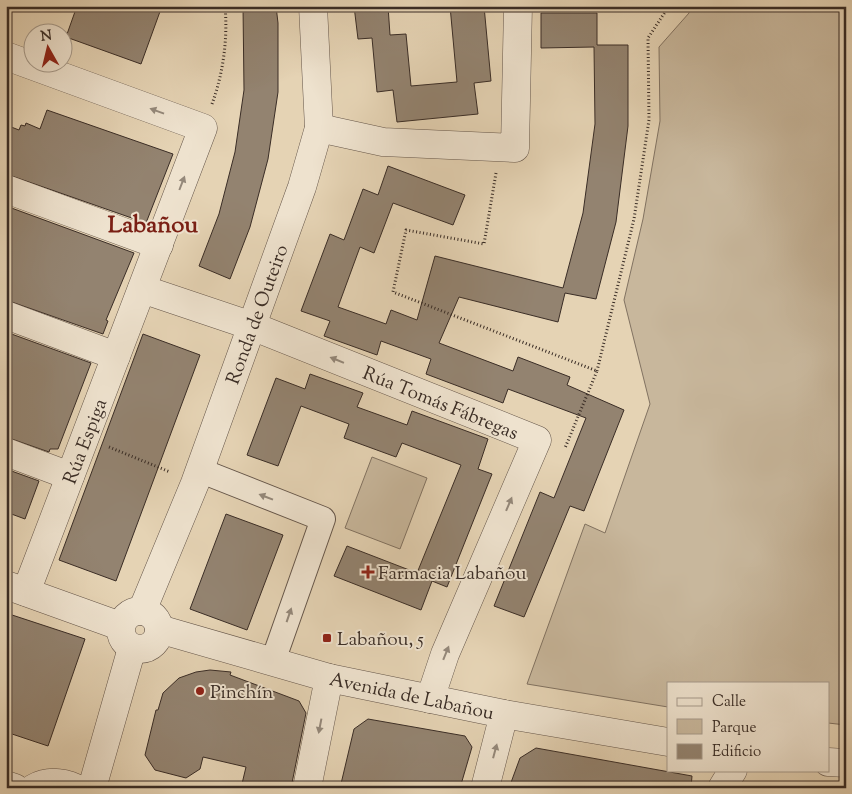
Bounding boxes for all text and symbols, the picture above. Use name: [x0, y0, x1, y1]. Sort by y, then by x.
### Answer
north arrow: [22, 22, 72, 72]
text: N: [40, 26, 53, 48]
one-way arrow: [150, 107, 165, 114]
one-way arrow: [178, 175, 186, 190]
district label: Labañou: [108, 209, 198, 243]
street label: Ronda de Outeiro: [221, 241, 296, 388]
one-way arrow: [329, 356, 344, 363]
street label: Rúa Tomás Fábregas: [358, 361, 522, 448]
street label: Rúa Espiga: [58, 395, 115, 489]
one-way arrow: [259, 492, 274, 500]
one-way arrow: [506, 497, 514, 511]
place label: Farmacia Labañou: [378, 561, 526, 588]
marker: Farmacia Labañou: [362, 566, 374, 578]
one-way arrow: [285, 607, 293, 622]
place label: Labañou, 5: [337, 627, 424, 654]
marker: Labañou, 5: [321, 632, 333, 644]
one-way arrow: [442, 645, 450, 660]
street label: Avenida de Labañou: [327, 667, 496, 728]
place label: Pinchín: [210, 680, 273, 707]
legend: [667, 682, 830, 772]
marker: Pinchín: [194, 685, 206, 697]
text: Calle: [712, 692, 746, 713]
one-way arrow: [315, 718, 323, 734]
text: Parque: [712, 718, 756, 739]
text: Edificio: [712, 742, 761, 763]
one-way arrow: [491, 744, 499, 759]

